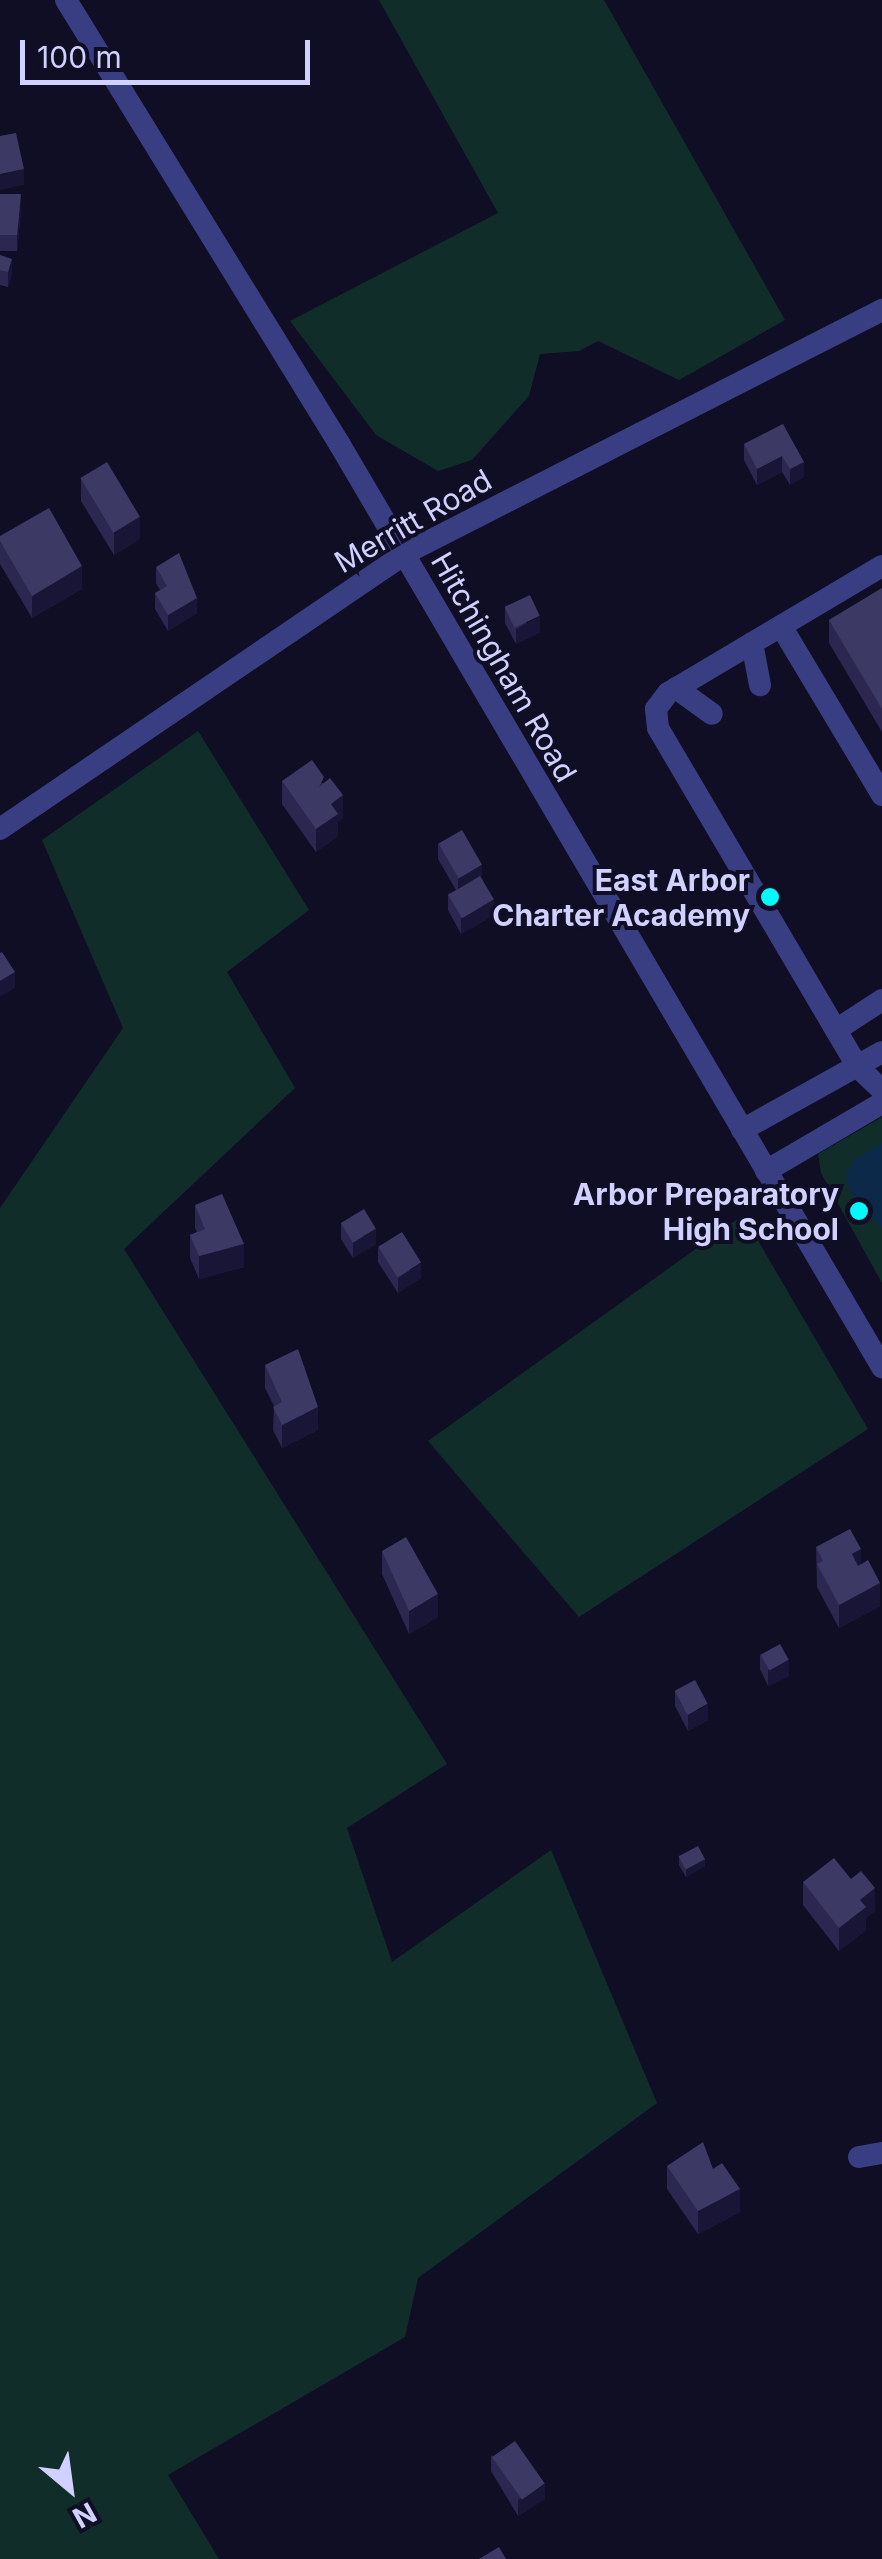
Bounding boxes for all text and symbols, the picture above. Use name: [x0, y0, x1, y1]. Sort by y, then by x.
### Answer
scale bar: [25, 20, 315, 82]
text: 100 m: [37, 39, 122, 75]
street label: Merritt Road: [328, 462, 498, 580]
street label: Hitchingham Road: [424, 546, 584, 788]
place label: East Arbor Charter Academy: [492, 862, 750, 932]
marker: East Arbor Charter Academy: [759, 886, 781, 908]
place label: Arbor Preparatory High School: [573, 1176, 839, 1246]
marker: Arbor Preparatory High School: [848, 1200, 870, 1222]
north arrow: [20, 2439, 120, 2539]
text: N: [67, 2495, 102, 2535]

